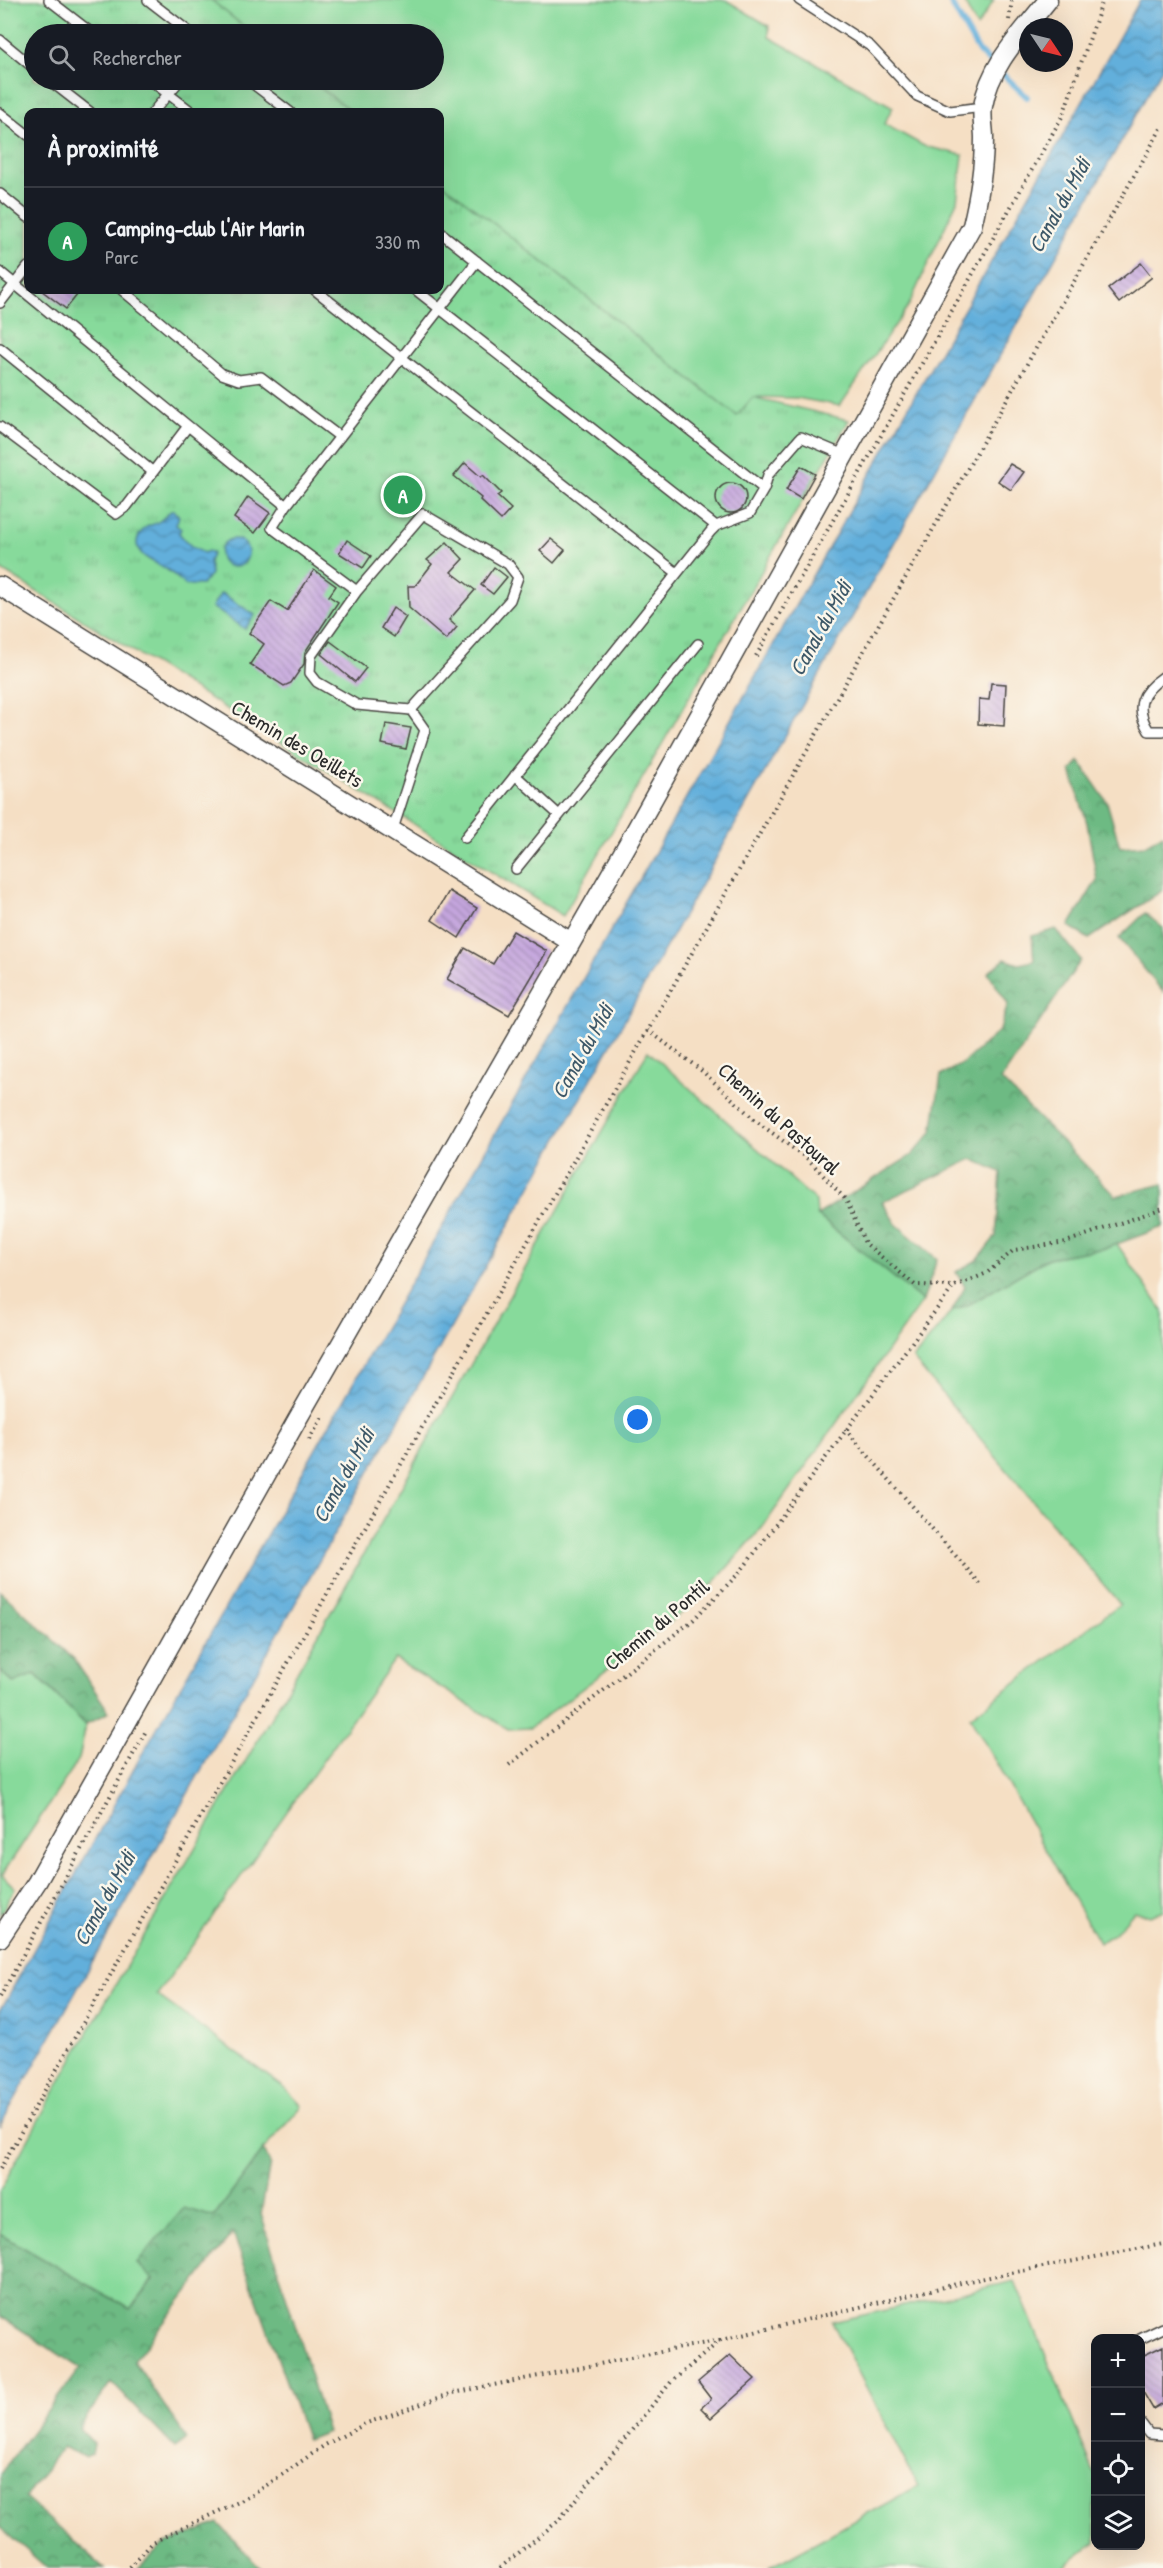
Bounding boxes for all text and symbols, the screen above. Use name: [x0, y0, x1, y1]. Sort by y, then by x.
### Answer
north arrow: [1019, 18, 1073, 72]
search box: [24, 24, 444, 90]
icon: search: [45, 41, 78, 74]
text: Rechercher: [93, 42, 182, 72]
text: À proximité: [48, 130, 159, 165]
water label: Canal du Midi: [1021, 150, 1098, 258]
text: Camping-club l'Air Marin: [105, 213, 305, 243]
text: A: [63, 228, 72, 255]
text: 330 m: [375, 228, 420, 255]
text: Parc: [105, 243, 138, 270]
pin: A: [384, 472, 422, 518]
water label: Canal du Midi: [782, 573, 859, 681]
street label: Chemin des Oeillets: [226, 693, 369, 794]
water label: Canal du Midi: [544, 996, 621, 1104]
street label: Chemin du Pastoural: [712, 1056, 847, 1182]
your location: [623, 1405, 652, 1434]
water label: Canal du Midi: [305, 1420, 382, 1528]
street label: Chemin du Pontil: [598, 1572, 716, 1677]
water label: Canal du Midi: [66, 1843, 143, 1951]
map controls: [1091, 2334, 1145, 2550]
button: +: [1091, 2334, 1145, 2388]
button: −: [1091, 2388, 1145, 2442]
button: locate: [1091, 2442, 1145, 2496]
button: layers: [1091, 2496, 1145, 2550]

